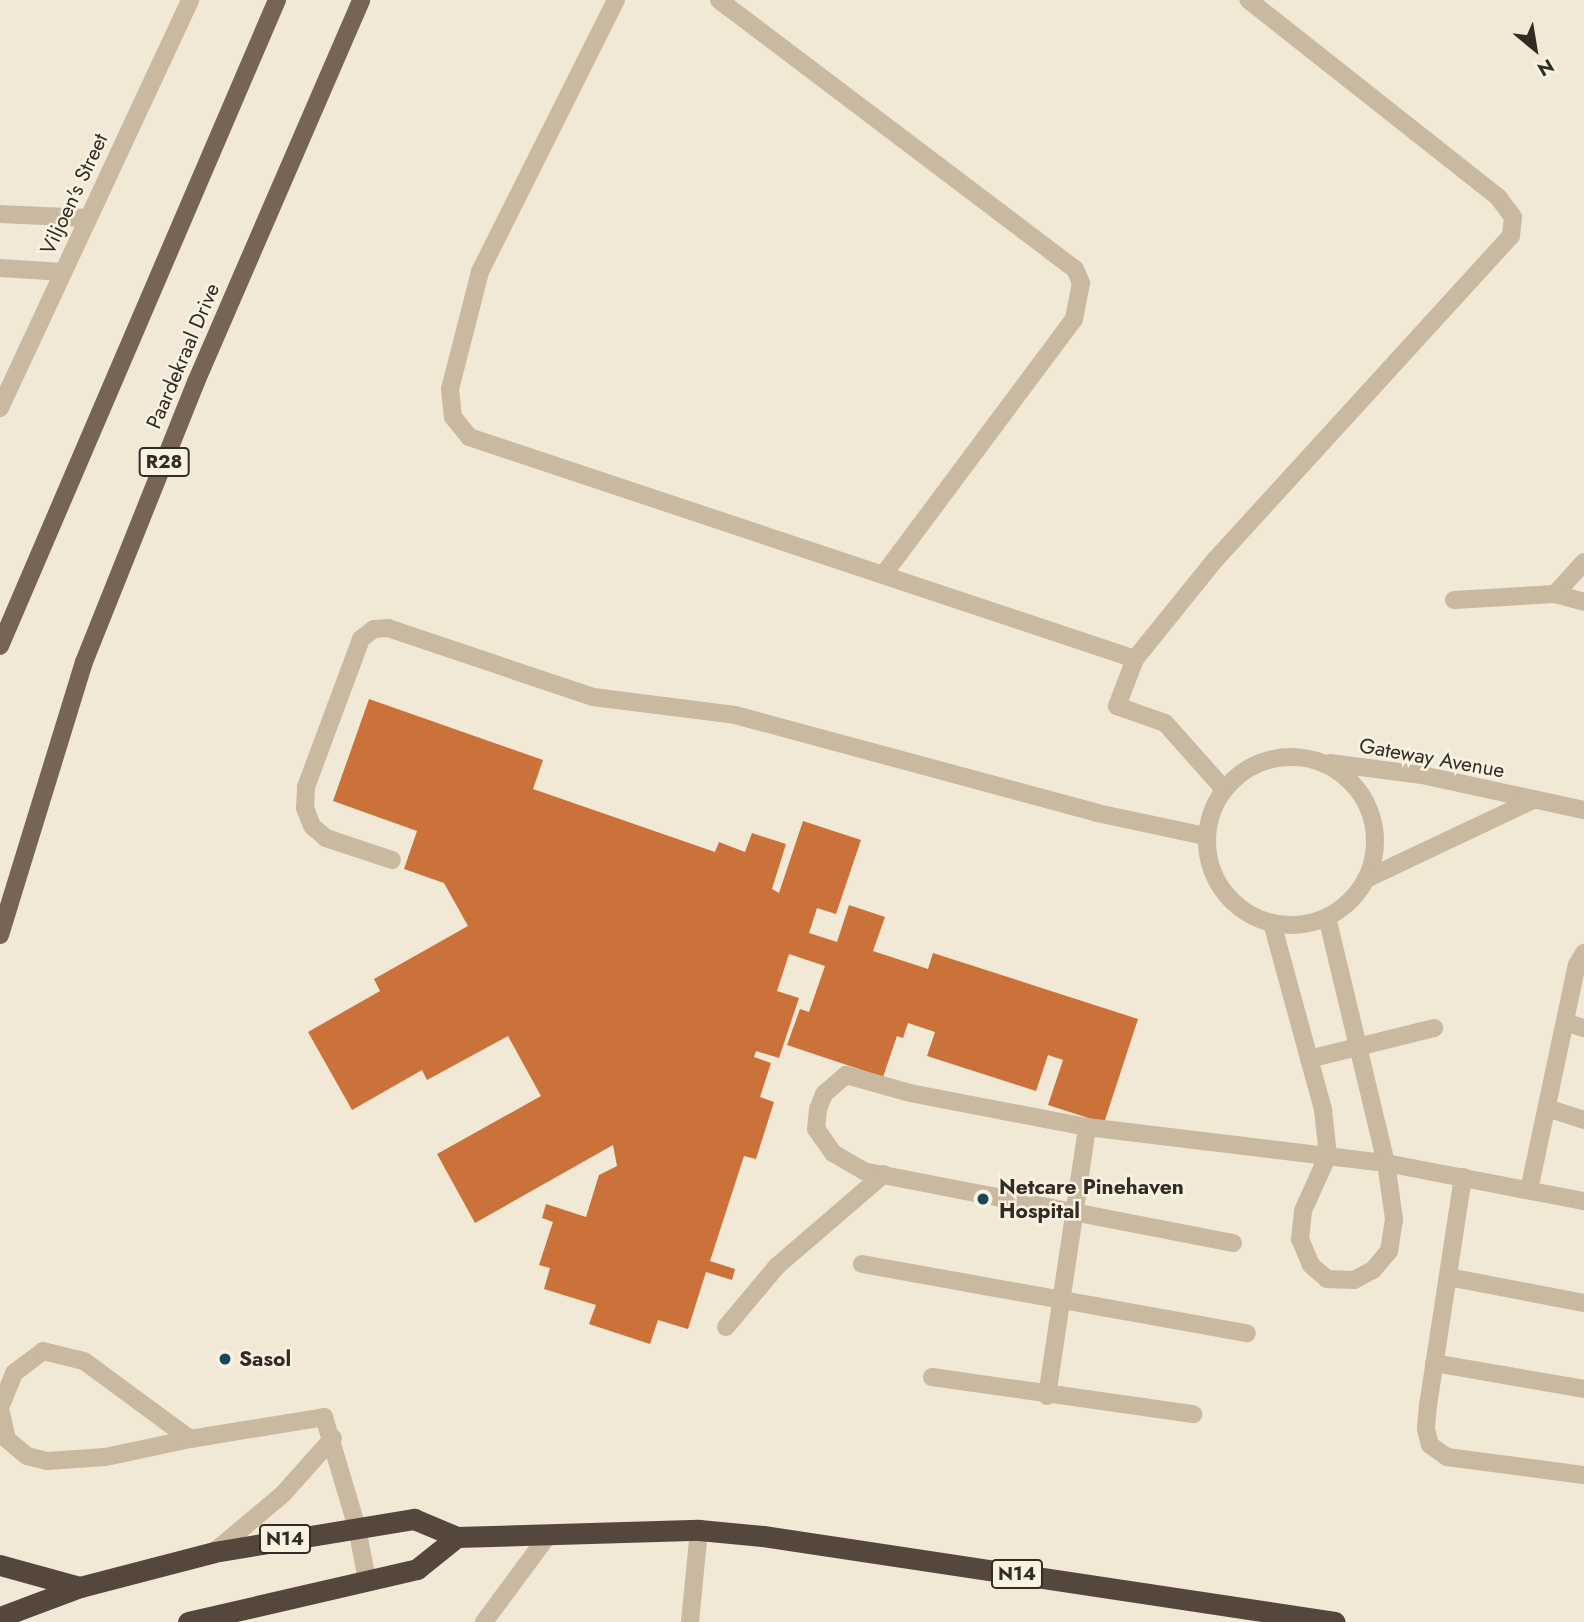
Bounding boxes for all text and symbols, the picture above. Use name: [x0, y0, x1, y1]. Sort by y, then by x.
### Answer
north arrow: [1500, 14, 1570, 84]
text: N: [1532, 52, 1559, 83]
street label: Viljoen's Street: [35, 129, 113, 259]
street label: Paardekraal Drive: [141, 279, 225, 433]
road number: R28: [138, 446, 190, 477]
street label: Gateway Avenue: [1357, 733, 1507, 783]
place label: Netcare Pinehaven Hospital: [999, 1174, 1184, 1224]
marker: Netcare Pinehaven Hospital: [973, 1189, 993, 1209]
place label: Sasol: [239, 1346, 291, 1372]
marker: Sasol: [217, 1351, 233, 1367]
road number: N14: [259, 1524, 311, 1554]
road number: N14: [991, 1558, 1043, 1590]

